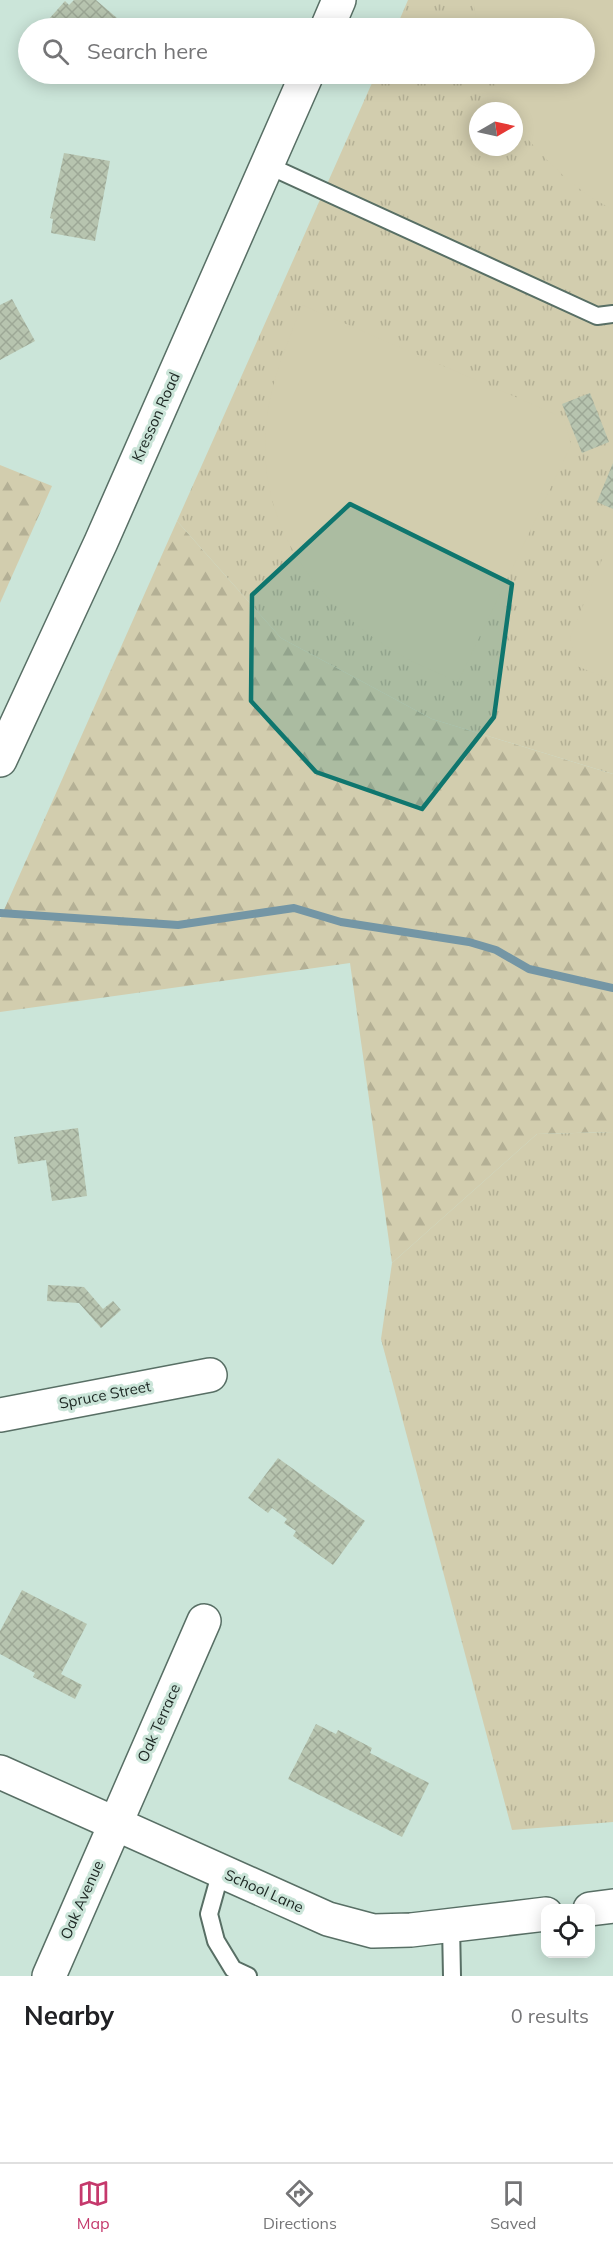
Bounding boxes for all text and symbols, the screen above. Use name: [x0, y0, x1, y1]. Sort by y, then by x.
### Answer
search box: [18, 18, 595, 84]
icon: search: [39, 35, 72, 68]
text: Search here: [87, 37, 208, 65]
north arrow: [469, 102, 523, 156]
street label: Kresson Road: [127, 369, 184, 464]
street label: Spruce Street: [57, 1376, 153, 1413]
street label: Oak Terrace: [133, 1681, 184, 1765]
street label: Oak Avenue: [56, 1857, 107, 1942]
street label: School Lane: [222, 1865, 307, 1916]
map controls: [541, 1904, 595, 1958]
button: locate: [541, 1904, 595, 1958]
text: Nearby: [24, 1999, 114, 2032]
text: 0 results: [511, 2003, 589, 2028]
tab: Map: [77, 2177, 110, 2233]
tab: Directions: [263, 2177, 337, 2233]
tab: Saved: [490, 2177, 536, 2233]

